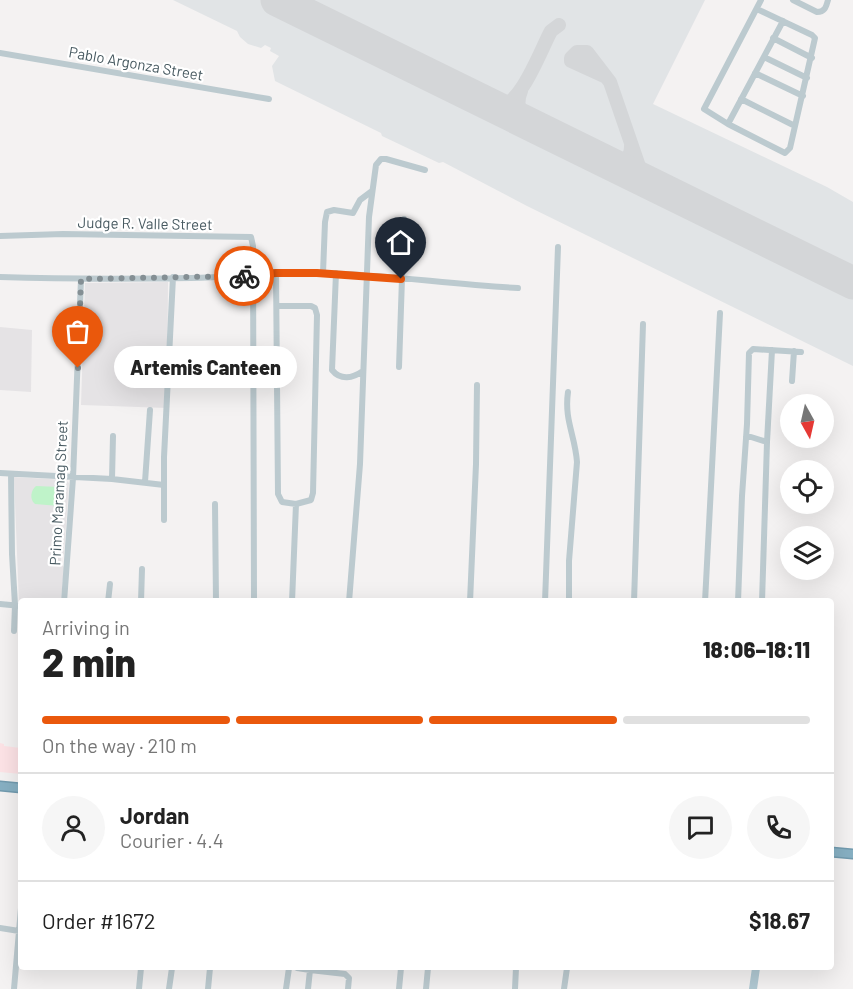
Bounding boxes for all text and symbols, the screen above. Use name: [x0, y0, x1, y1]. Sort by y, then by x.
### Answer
street label: Pablo Argonza Street: [68, 42, 205, 84]
street label: Judge R. Valle Street: [77, 213, 213, 233]
pin: [375, 217, 426, 279]
icon: home: [384, 226, 417, 259]
courier: [214, 246, 274, 306]
icon: bike: [228, 260, 261, 293]
pin: [52, 306, 103, 368]
icon: bag: [61, 315, 94, 348]
callout: Artemis Canteen: [114, 347, 297, 389]
text: Artemis Canteen: [130, 355, 281, 379]
north arrow: [780, 394, 834, 448]
map controls: [780, 394, 834, 580]
street label: Primo Maramag Street: [45, 420, 71, 566]
button: locate: [780, 460, 834, 514]
button: layers: [780, 526, 834, 580]
text: Arriving in: [42, 615, 130, 639]
text: 18:06–18:11: [703, 636, 810, 662]
text: 2 min: [42, 638, 136, 685]
text: On the way · 210 m: [42, 733, 197, 757]
button: person: [42, 796, 105, 859]
button: chat: [669, 796, 732, 859]
button: phone: [747, 796, 810, 859]
text: Jordan: [120, 802, 189, 828]
text: Courier · 4.4: [120, 828, 224, 852]
text: Order #1672: [42, 907, 155, 933]
text: $18.67: [749, 907, 810, 933]

